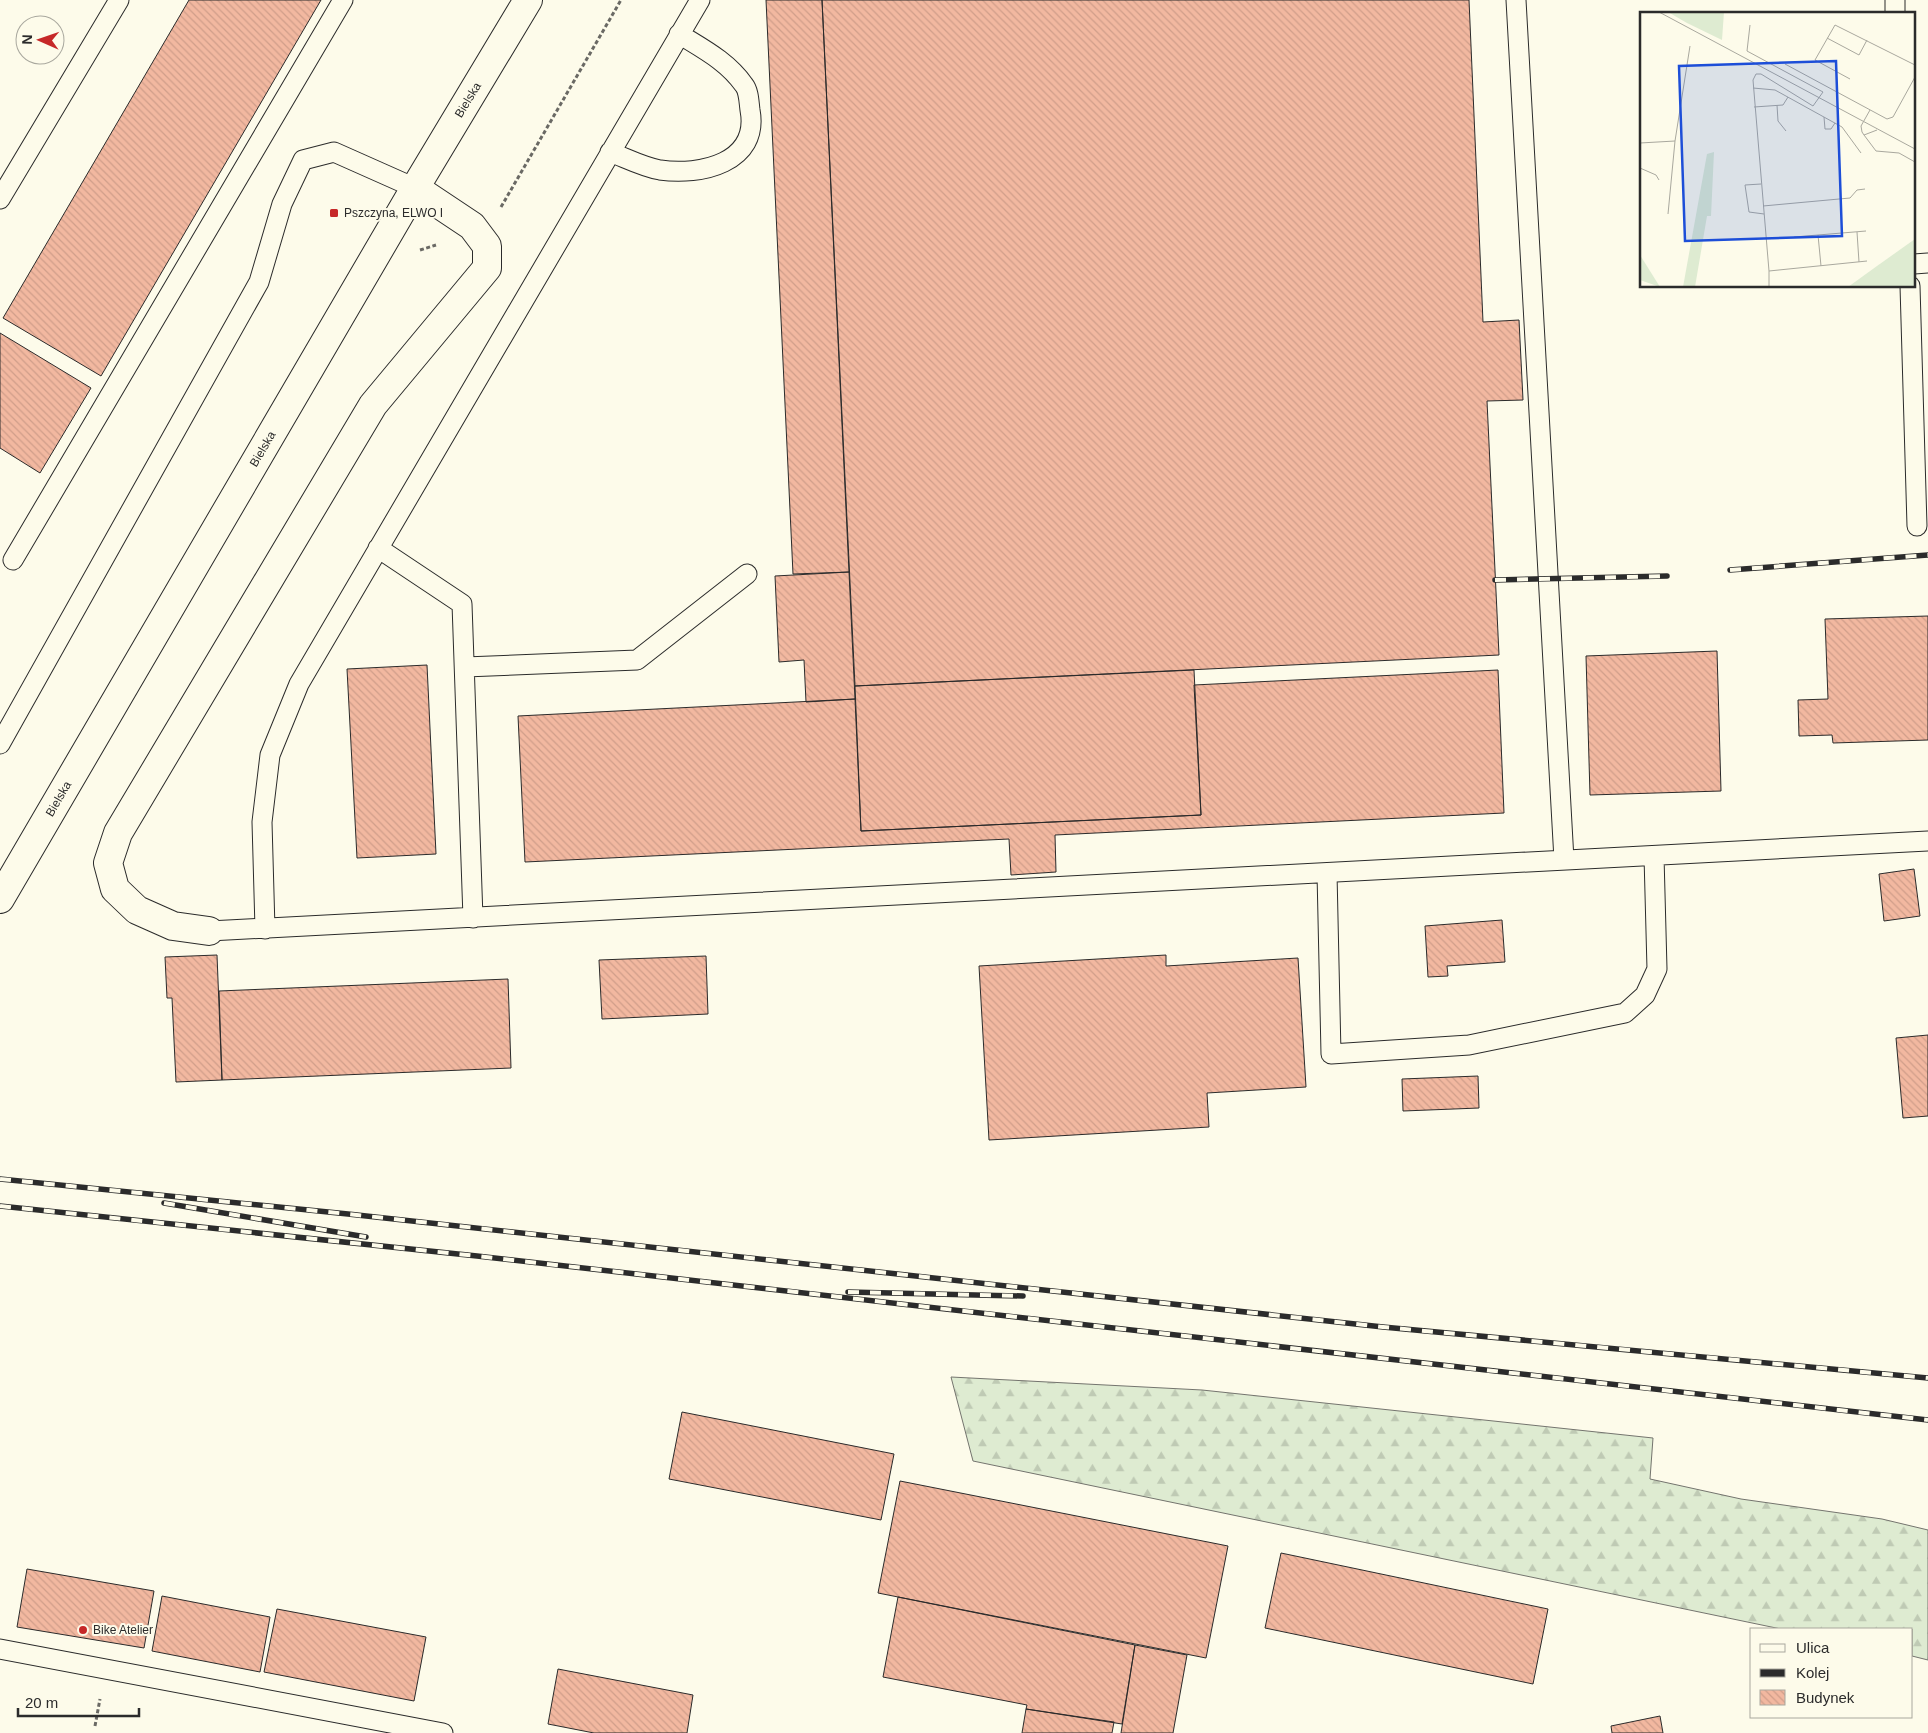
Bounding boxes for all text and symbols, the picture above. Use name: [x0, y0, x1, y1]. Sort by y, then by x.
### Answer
inset map: [1640, 12, 1916, 288]
north arrow: [15, 15, 65, 65]
text: N: [19, 34, 35, 45]
street label: Bielska: [452, 79, 484, 120]
place label: Pszczyna, ELWO I: [344, 206, 443, 220]
marker: Pszczyna, ELWO I: [328, 207, 340, 219]
street label: Bielska: [247, 429, 279, 469]
street label: Bielska: [43, 778, 74, 819]
place label: Bike Atelier: [93, 1623, 153, 1637]
marker: Bike Atelier: [77, 1624, 89, 1636]
legend: [1750, 1628, 1913, 1718]
text: Ulica: [1796, 1639, 1830, 1656]
text: Kolej: [1796, 1664, 1829, 1681]
scale bar: [18, 1686, 139, 1718]
text: Budynek: [1796, 1689, 1855, 1706]
text: 20 m: [25, 1694, 58, 1711]

